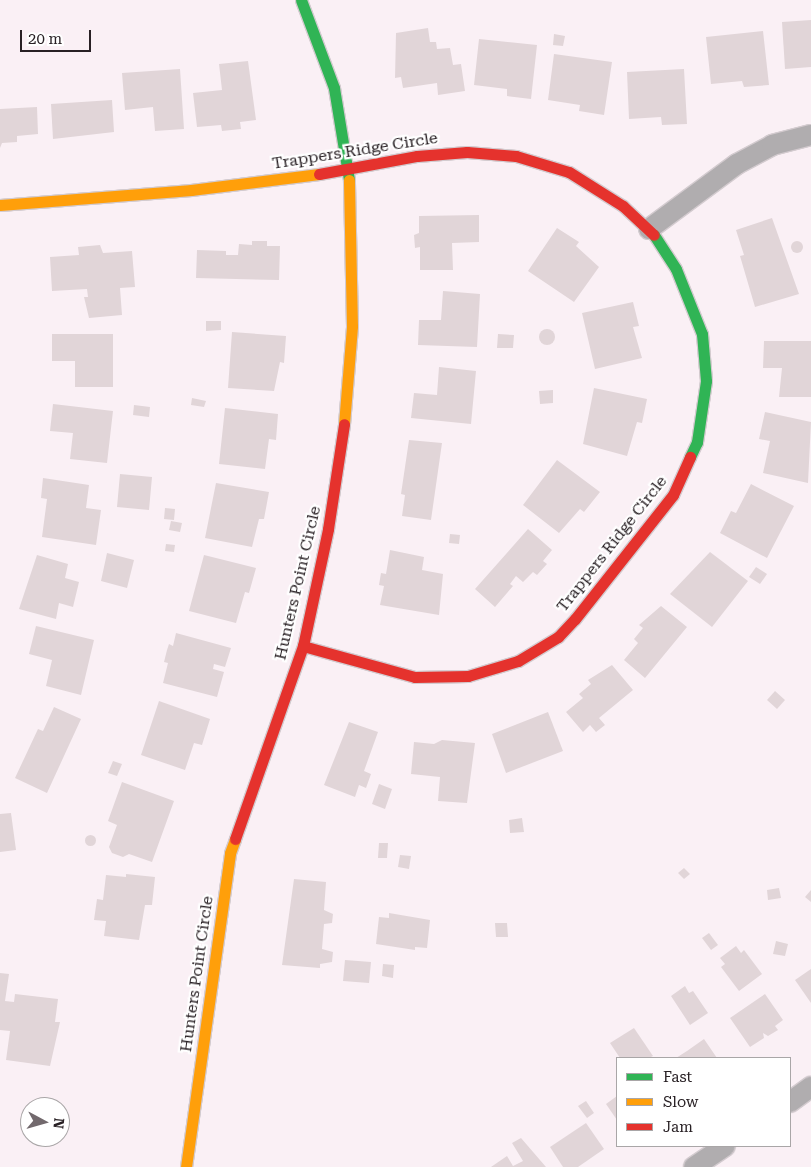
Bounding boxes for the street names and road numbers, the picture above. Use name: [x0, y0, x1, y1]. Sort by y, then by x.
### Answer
street label: Trappers Ridge Circle: [271, 128, 439, 174]
street label: Trappers Ridge Circle: [553, 472, 671, 616]
street label: Hunters Point Circle: [271, 504, 325, 662]
street label: Hunters Point Circle: [177, 895, 217, 1053]

